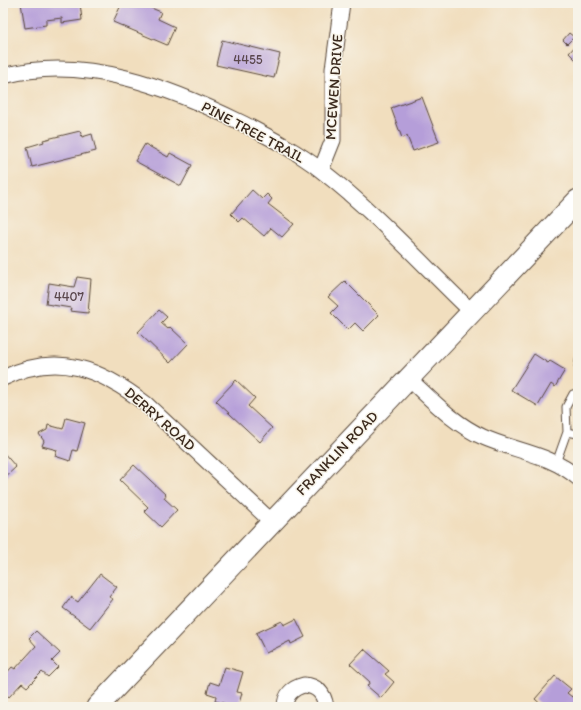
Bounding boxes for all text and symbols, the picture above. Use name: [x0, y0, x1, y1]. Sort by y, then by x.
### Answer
street label: MCEWEN DRIVE: [321, 34, 347, 140]
house number: 4455: [233, 52, 263, 67]
street label: PINE TREE TRAIL: [198, 97, 308, 167]
house number: 4407: [54, 289, 85, 304]
street label: DERRY ROAD: [121, 383, 199, 455]
street label: FRANKLIN ROAD: [292, 407, 382, 499]

